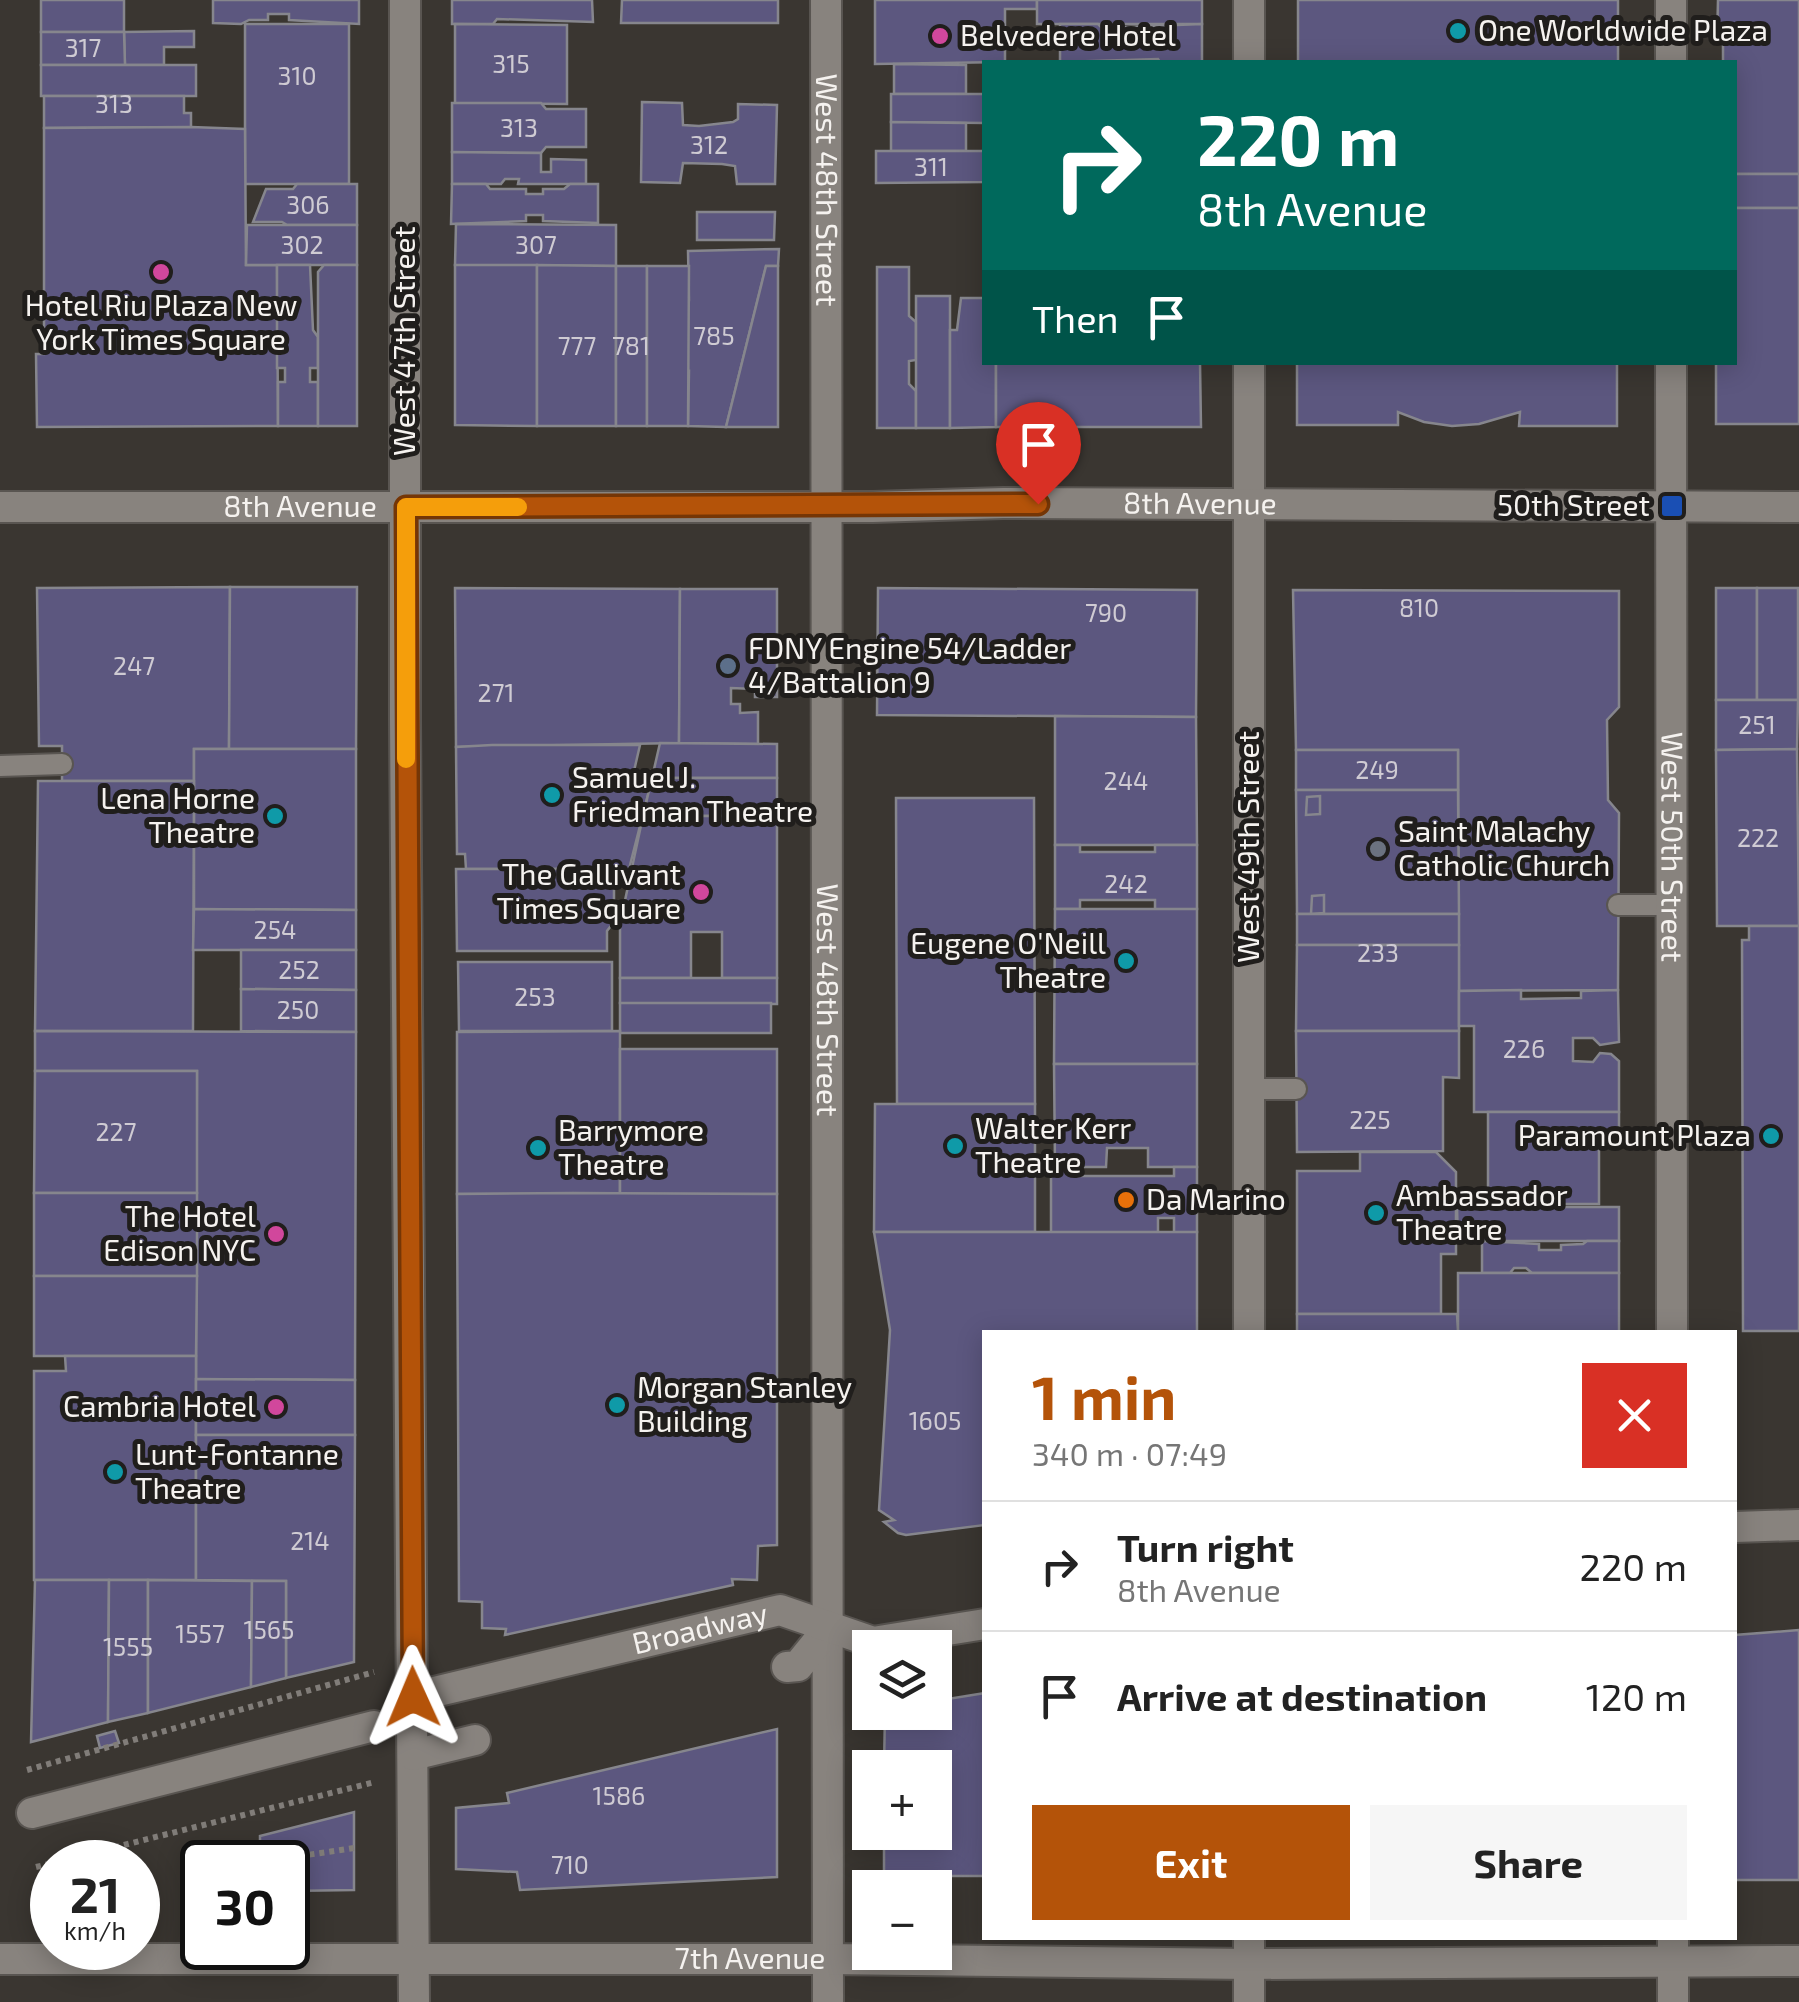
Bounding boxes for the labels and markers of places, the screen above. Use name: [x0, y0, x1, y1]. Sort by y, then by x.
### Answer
place label: One Worldwide Plaza: [1478, 11, 1768, 47]
place label: Belvedere Hotel: [960, 16, 1176, 52]
marker: One Worldwide Plaza: [1447, 20, 1469, 42]
marker: Belvedere Hotel: [929, 25, 951, 47]
marker: Hotel Riu Plaza New York Times Square: [150, 261, 172, 283]
place label: Hotel Riu Plaza New York Times Square: [25, 286, 297, 356]
pin: [996, 402, 1081, 505]
place label: 50th Street: [1497, 486, 1650, 522]
marker: 50th Street: [1659, 493, 1685, 519]
place label: FDNY Engine 54/Ladder 4/Battalion 9: [748, 629, 1071, 699]
marker: FDNY Engine 54/Ladder 4/Battalion 9: [717, 655, 739, 677]
place label: Samuel J. Friedman Theatre: [572, 758, 813, 828]
place label: Lena Horne Theatre: [100, 779, 255, 849]
marker: Samuel J. Friedman Theatre: [541, 784, 563, 806]
marker: Lena Horne Theatre: [264, 805, 286, 827]
place label: Saint Malachy Catholic Church: [1398, 812, 1611, 882]
marker: Saint Malachy Catholic Church: [1367, 838, 1389, 860]
place label: The Gallivant Times Square: [497, 855, 681, 925]
marker: The Gallivant Times Square: [690, 881, 712, 903]
place label: Eugene O'Neill Theatre: [910, 924, 1106, 994]
marker: Eugene O'Neill Theatre: [1115, 950, 1137, 972]
place label: Walter Kerr Theatre: [975, 1109, 1131, 1179]
place label: Barrymore Theatre: [558, 1111, 704, 1181]
place label: Paramount Plaza: [1518, 1116, 1751, 1152]
marker: Paramount Plaza: [1760, 1125, 1782, 1147]
marker: Walter Kerr Theatre: [944, 1135, 966, 1157]
marker: Barrymore Theatre: [527, 1137, 549, 1159]
place label: Ambassador Theatre: [1396, 1176, 1568, 1246]
place label: Da Marino: [1146, 1180, 1286, 1216]
marker: Da Marino: [1115, 1189, 1137, 1211]
place label: The Hotel Edison NYC: [103, 1197, 256, 1267]
marker: Ambassador Theatre: [1365, 1202, 1387, 1224]
marker: The Hotel Edison NYC: [265, 1223, 287, 1245]
place label: Morgan Stanley Building: [637, 1368, 852, 1438]
place label: Cambria Hotel: [63, 1387, 256, 1423]
marker: Morgan Stanley Building: [606, 1394, 628, 1416]
marker: Cambria Hotel: [265, 1396, 287, 1418]
place label: Lunt-Fontanne Theatre: [135, 1435, 339, 1505]
marker: Lunt-Fontanne Theatre: [104, 1461, 126, 1483]

